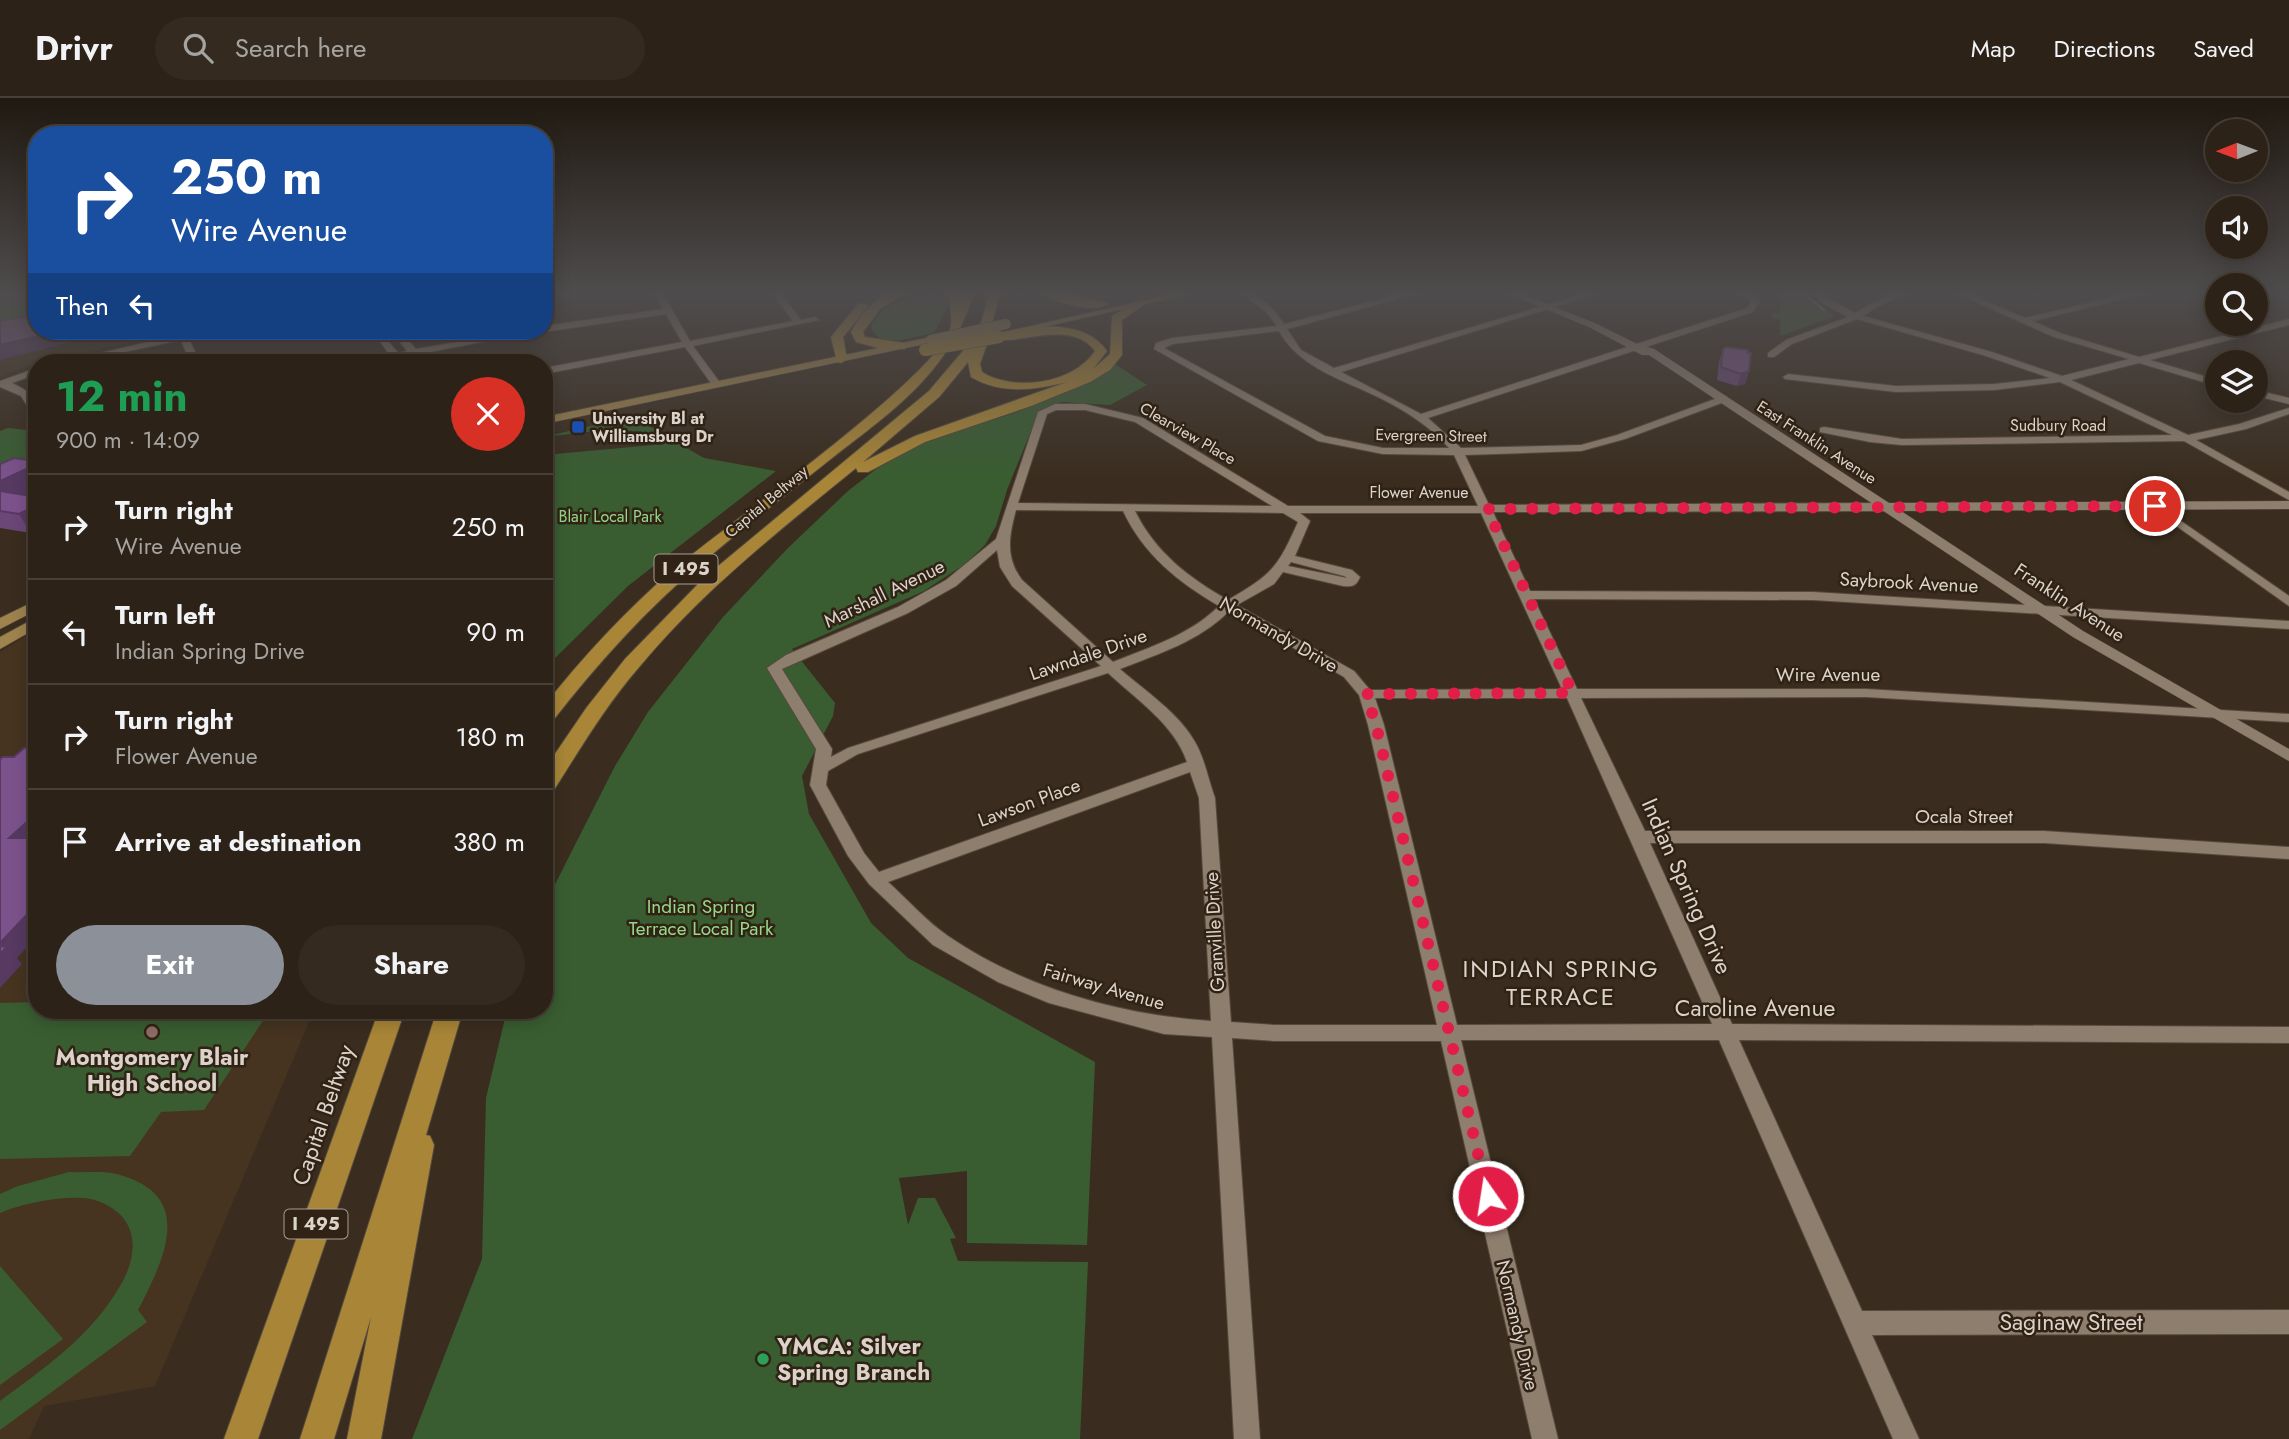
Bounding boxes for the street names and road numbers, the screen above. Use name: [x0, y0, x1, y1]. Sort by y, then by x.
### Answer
street label: East Franklin Avenue: [1752, 395, 1881, 490]
street label: Clearview Place: [1135, 397, 1240, 470]
street label: Sudbury Road: [2010, 414, 2106, 437]
street label: Evergreen Street: [1375, 423, 1487, 448]
street label: Capital Beltway: [720, 459, 814, 543]
street label: Flower Avenue: [1369, 481, 1469, 504]
street label: Marshall Avenue: [819, 552, 949, 634]
road number: I 495: [654, 555, 718, 584]
street label: Franklin Avenue: [2009, 556, 2131, 649]
street label: Saybrook Avenue: [1839, 565, 1979, 600]
street label: Normandy Drive: [1215, 590, 1343, 679]
street label: Lawndale Drive: [1026, 622, 1151, 687]
street label: Wire Avenue: [1776, 661, 1881, 688]
street label: Lawson Place: [974, 771, 1084, 833]
street label: Indian Spring Drive: [1633, 792, 1741, 980]
street label: Ocala Street: [1915, 803, 2013, 830]
street label: Granville Drive: [1198, 871, 1231, 993]
street label: Fairway Avenue: [1040, 956, 1168, 1017]
street label: Caroline Avenue: [1675, 991, 1835, 1025]
street label: Capital Beltway: [283, 1039, 363, 1190]
road number: I 495: [284, 1210, 348, 1238]
street label: Normandy Drive: [1489, 1257, 1546, 1393]
street label: Saginaw Street: [1999, 1305, 2143, 1339]

